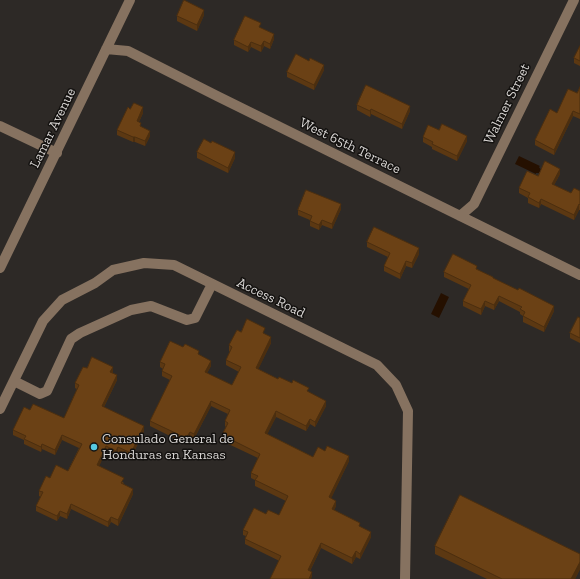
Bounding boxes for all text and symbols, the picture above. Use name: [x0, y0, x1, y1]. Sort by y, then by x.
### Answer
street label: Walmer Street: [480, 61, 534, 147]
street label: Lamar Avenue: [26, 85, 80, 171]
street label: West 65th Terrace: [297, 114, 403, 178]
street label: Access Road: [234, 274, 308, 322]
place label: Consulado General de Honduras en Kansas: [102, 431, 233, 464]
marker: Consulado General de Honduras en Kansas: [89, 442, 99, 452]

